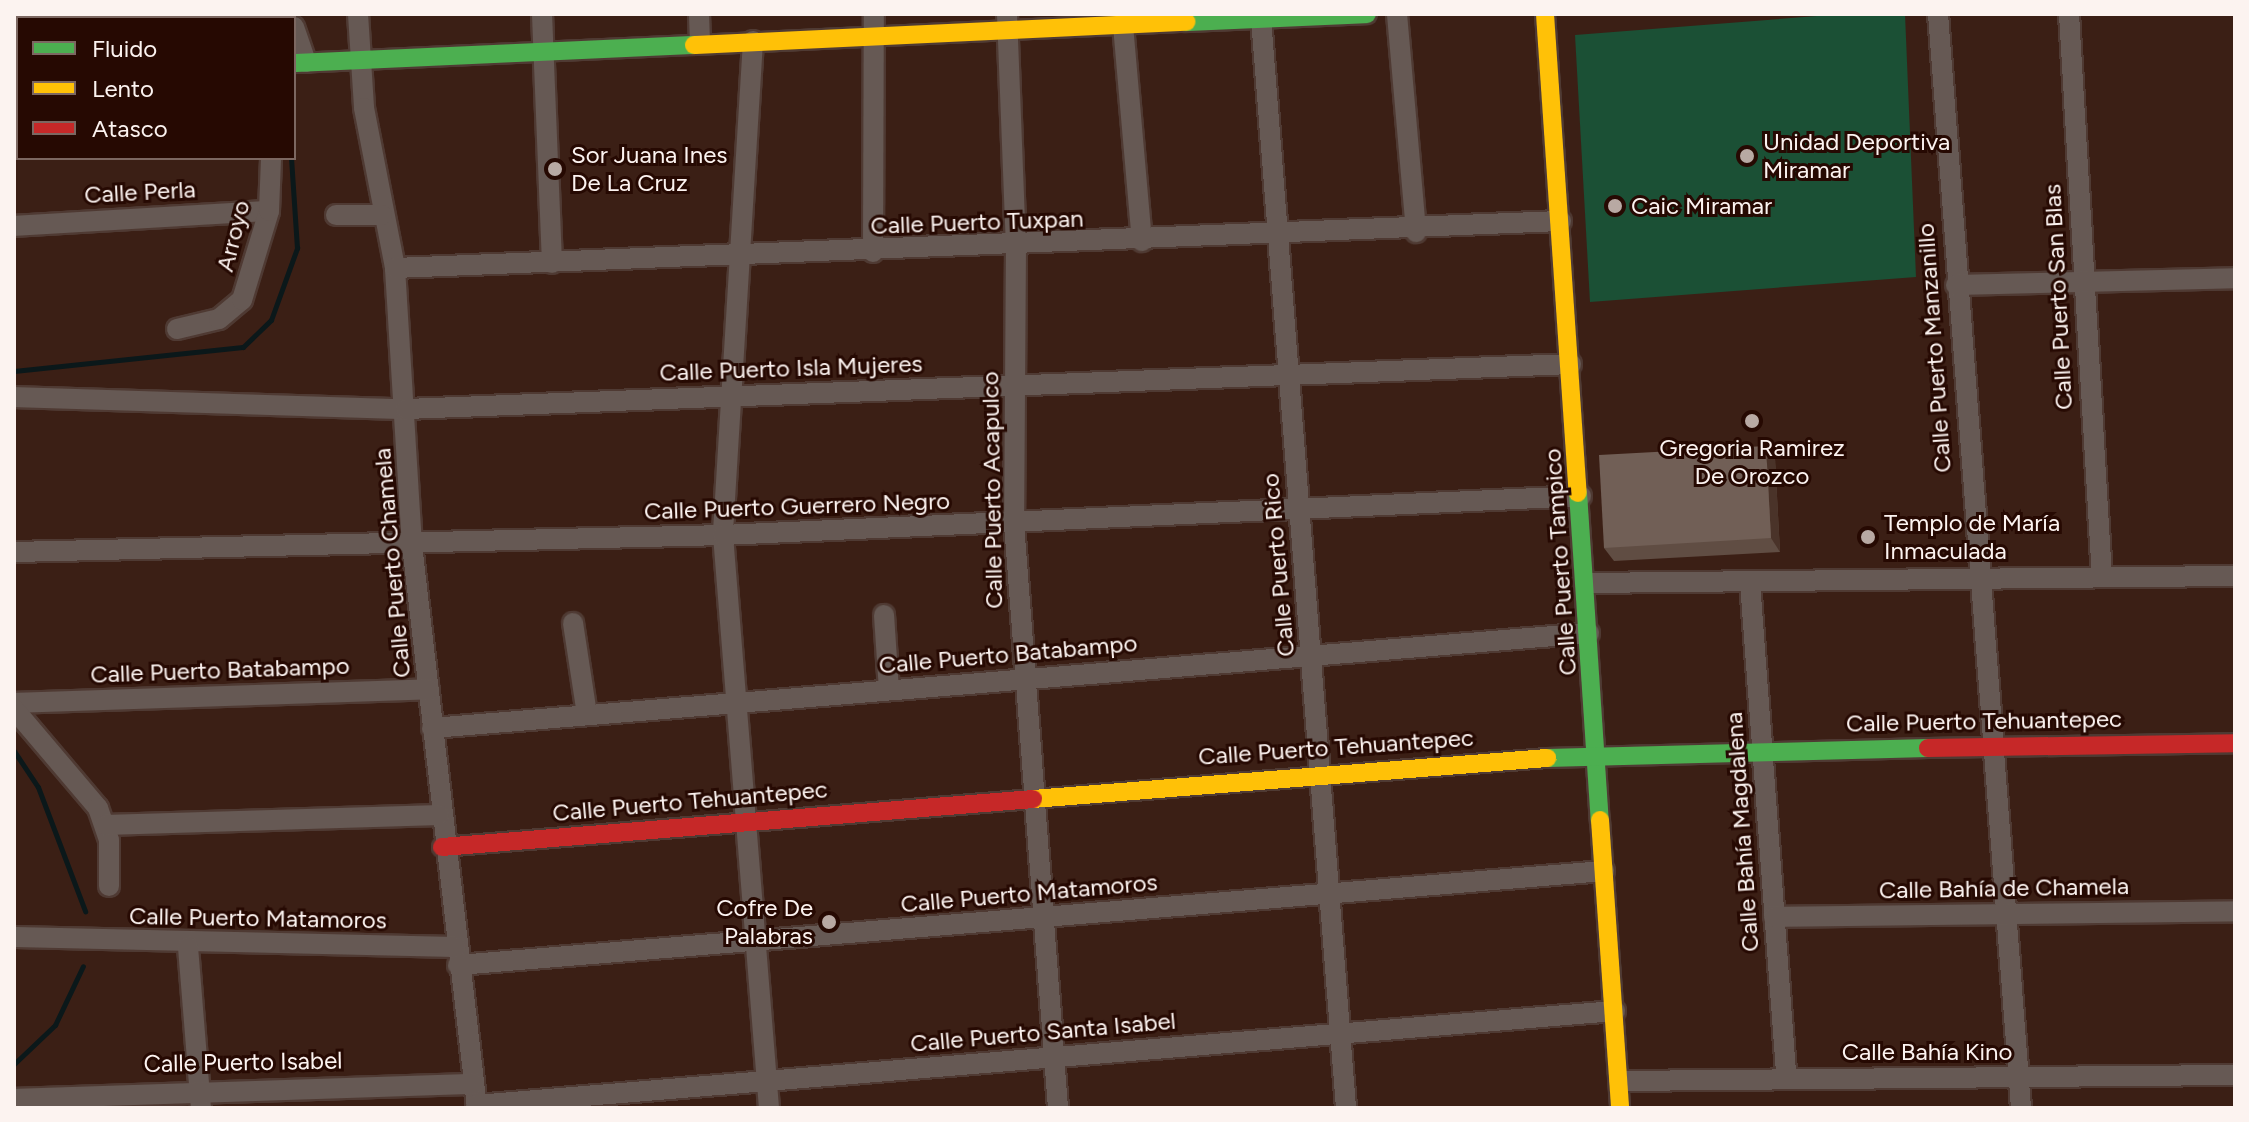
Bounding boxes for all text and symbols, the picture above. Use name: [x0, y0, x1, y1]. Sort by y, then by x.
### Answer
legend: [16, 16, 296, 160]
text: Fluido: [92, 34, 157, 63]
text: Lento: [92, 74, 154, 103]
text: Atasco: [92, 114, 168, 143]
place label: Unidad Deportiva Miramar: [1763, 128, 1950, 184]
place label: Sor Juana Ines De La Cruz: [571, 141, 727, 197]
marker: Unidad Deportiva Miramar: [1738, 147, 1756, 165]
marker: Sor Juana Ines De La Cruz: [546, 160, 564, 178]
street label: Calle Perla: [84, 175, 196, 209]
street label: Calle Puerto San Blas: [2038, 183, 2078, 411]
place label: Caic Miramar: [1631, 192, 1772, 220]
street label: Arroyo: [210, 197, 256, 275]
marker: Caic Miramar: [1606, 197, 1624, 215]
street label: Calle Puerto Tuxpan: [870, 204, 1084, 240]
street label: Calle Puerto Manzanillo: [1911, 222, 1957, 474]
street label: Calle Puerto Isla Mujeres: [659, 349, 923, 387]
street label: Calle Puerto Acapulco: [976, 371, 1008, 609]
marker: Gregoria Ramirez De Orozco: [1743, 412, 1761, 430]
place label: Gregoria Ramirez De Orozco: [1659, 434, 1845, 490]
street label: Calle Puerto Chamela: [368, 447, 416, 679]
street label: Calle Puerto Tampico: [1538, 448, 1582, 676]
street label: Calle Puerto Rico: [1256, 472, 1300, 658]
street label: Calle Puerto Guerrero Negro: [643, 486, 951, 526]
place label: Templo de María Inmaculada: [1884, 509, 2060, 565]
marker: Templo de María Inmaculada: [1859, 528, 1877, 546]
street label: Calle Puerto Batabampo: [878, 628, 1138, 680]
street label: Calle Puerto Batabampo: [90, 651, 350, 689]
street label: Calle Puerto Tehuantepec: [1846, 704, 2122, 738]
street label: Calle Bahía Magdalena: [1719, 711, 1765, 953]
street label: Calle Puerto Tehuantepec: [1197, 723, 1475, 771]
street label: Calle Puerto Tehuantepec: [551, 775, 829, 827]
street label: Calle Puerto Matamoros: [899, 867, 1159, 919]
street label: Calle Bahía de Chamela: [1879, 871, 2129, 905]
place label: Cofre De Palabras: [716, 894, 813, 950]
street label: Calle Puerto Matamoros: [129, 901, 387, 935]
marker: Cofre De Palabras: [820, 913, 838, 931]
street label: Calle Puerto Santa Isabel: [909, 1006, 1177, 1058]
street label: Calle Bahía Kino: [1842, 1038, 2012, 1066]
street label: Calle Puerto Isabel: [143, 1046, 343, 1078]

